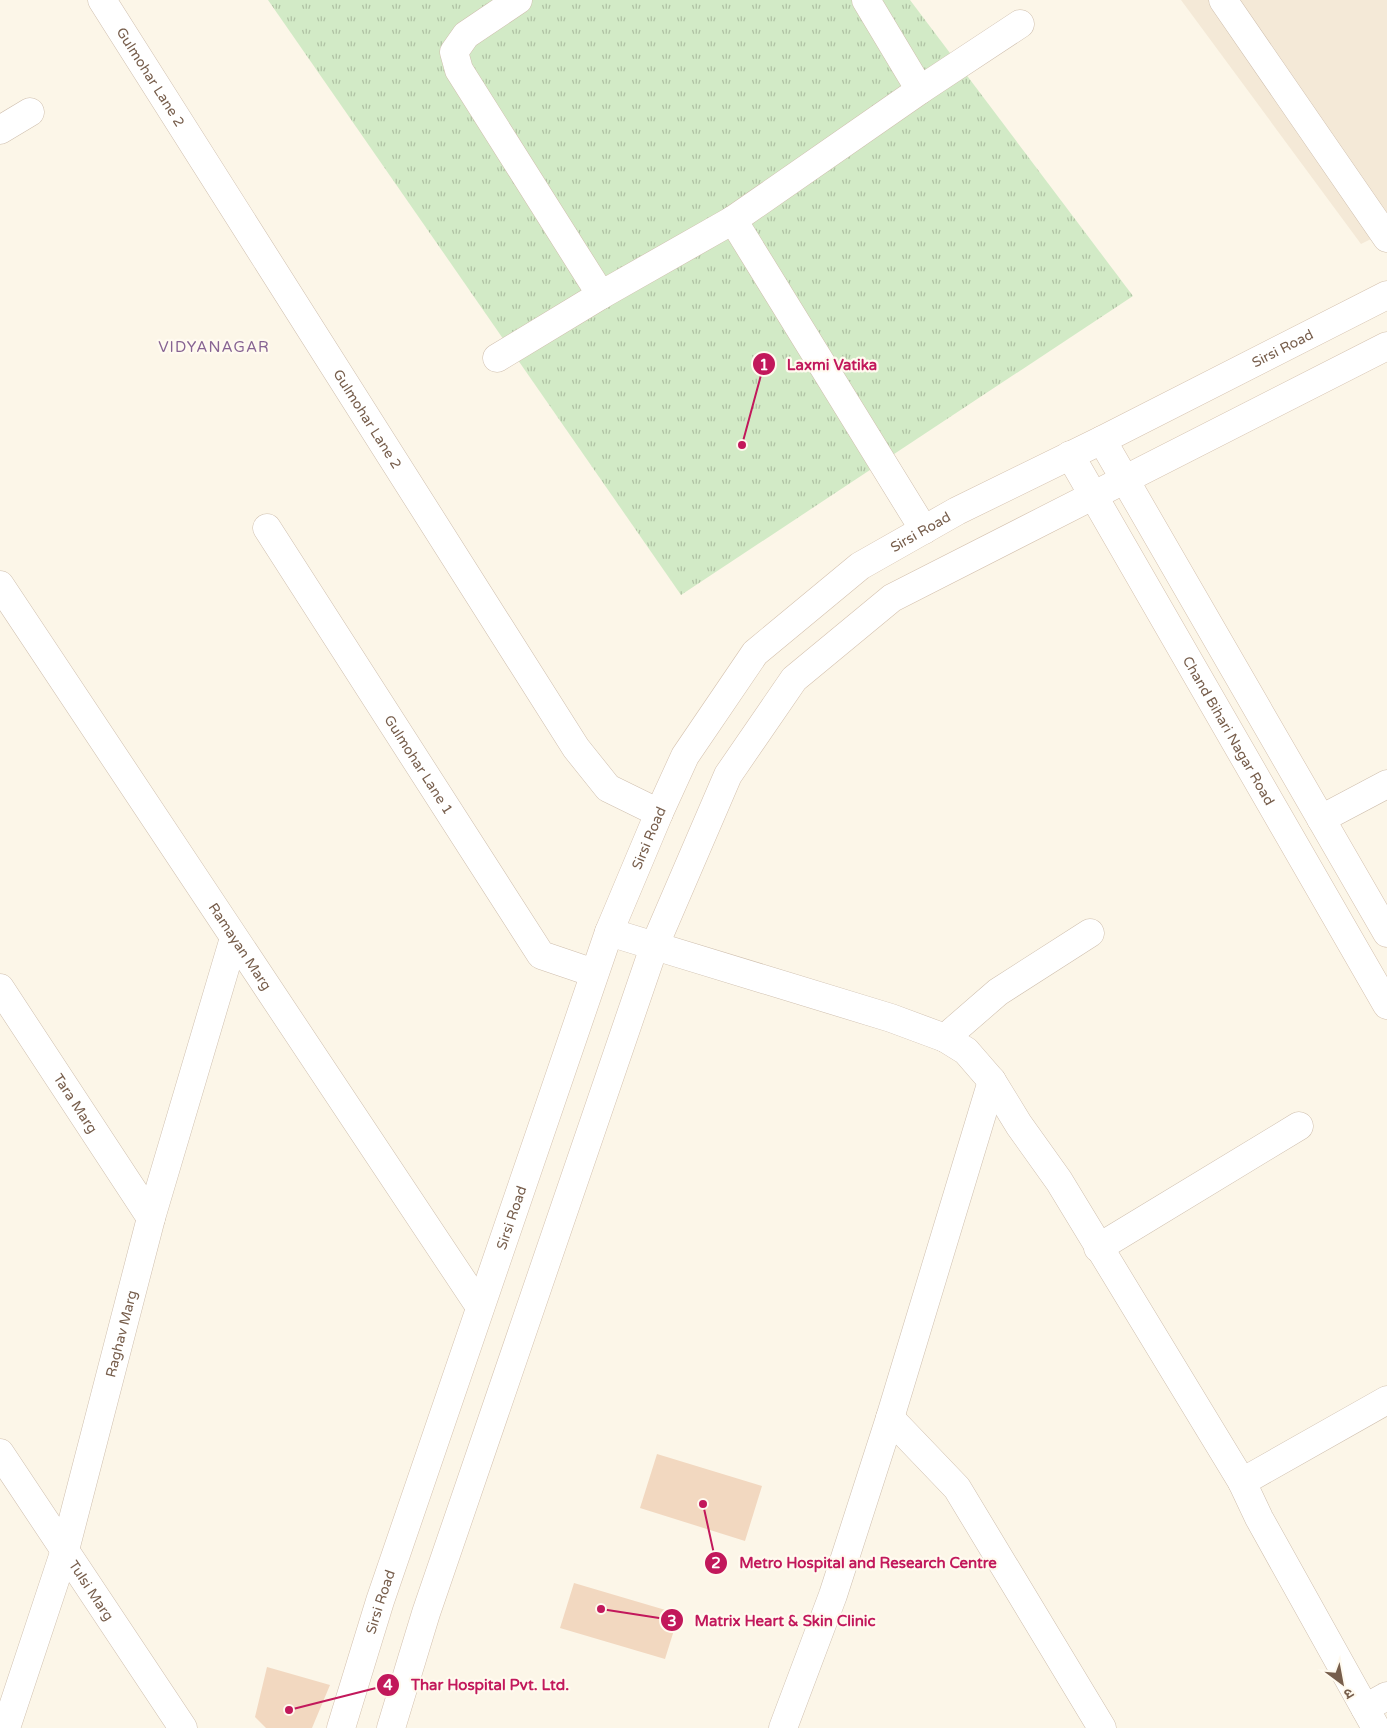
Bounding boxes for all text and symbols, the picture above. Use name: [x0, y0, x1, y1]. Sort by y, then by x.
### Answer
street label: Gulmohar Lane 2: [113, 24, 188, 130]
street label: Sirsi Road: [1249, 326, 1316, 371]
district label: VIDYANAGAR: [158, 338, 270, 356]
callout: Laxmi Vatika: [751, 349, 887, 379]
text: 1: [759, 356, 769, 374]
text: Laxmi Vatika: [787, 356, 877, 374]
street label: Gulmohar Lane 2: [330, 366, 405, 472]
street label: Sirsi Road: [887, 508, 953, 556]
street label: Chand Bihari Nagar Road: [1179, 653, 1278, 808]
street label: Gulmohar Lane 1: [381, 712, 457, 817]
street label: Sirsi Road: [628, 804, 669, 872]
street label: Ramayan Marg: [205, 900, 275, 993]
street label: Tara Marg: [50, 1070, 101, 1136]
street label: Sirsi Road: [492, 1183, 530, 1252]
street label: Raghav Marg: [102, 1288, 140, 1379]
callout: Metro Hospital and Research Centre: [704, 1548, 1006, 1578]
text: 2: [711, 1554, 721, 1572]
text: Metro Hospital and Research Centre: [739, 1554, 997, 1573]
street label: Tulsi Marg: [65, 1557, 118, 1624]
street label: Sirsi Road: [362, 1568, 399, 1636]
callout: Matrix Heart & Skin Clinic: [659, 1605, 885, 1635]
text: 3: [667, 1612, 677, 1630]
text: Matrix Heart & Skin Clinic: [694, 1612, 876, 1630]
north arrow: [1317, 1658, 1367, 1708]
callout: Thar Hospital Pvt. Ltd.: [376, 1670, 579, 1700]
text: 4: [383, 1676, 393, 1694]
text: Thar Hospital Pvt. Ltd.: [410, 1676, 569, 1695]
text: उ: [1340, 1684, 1357, 1703]

